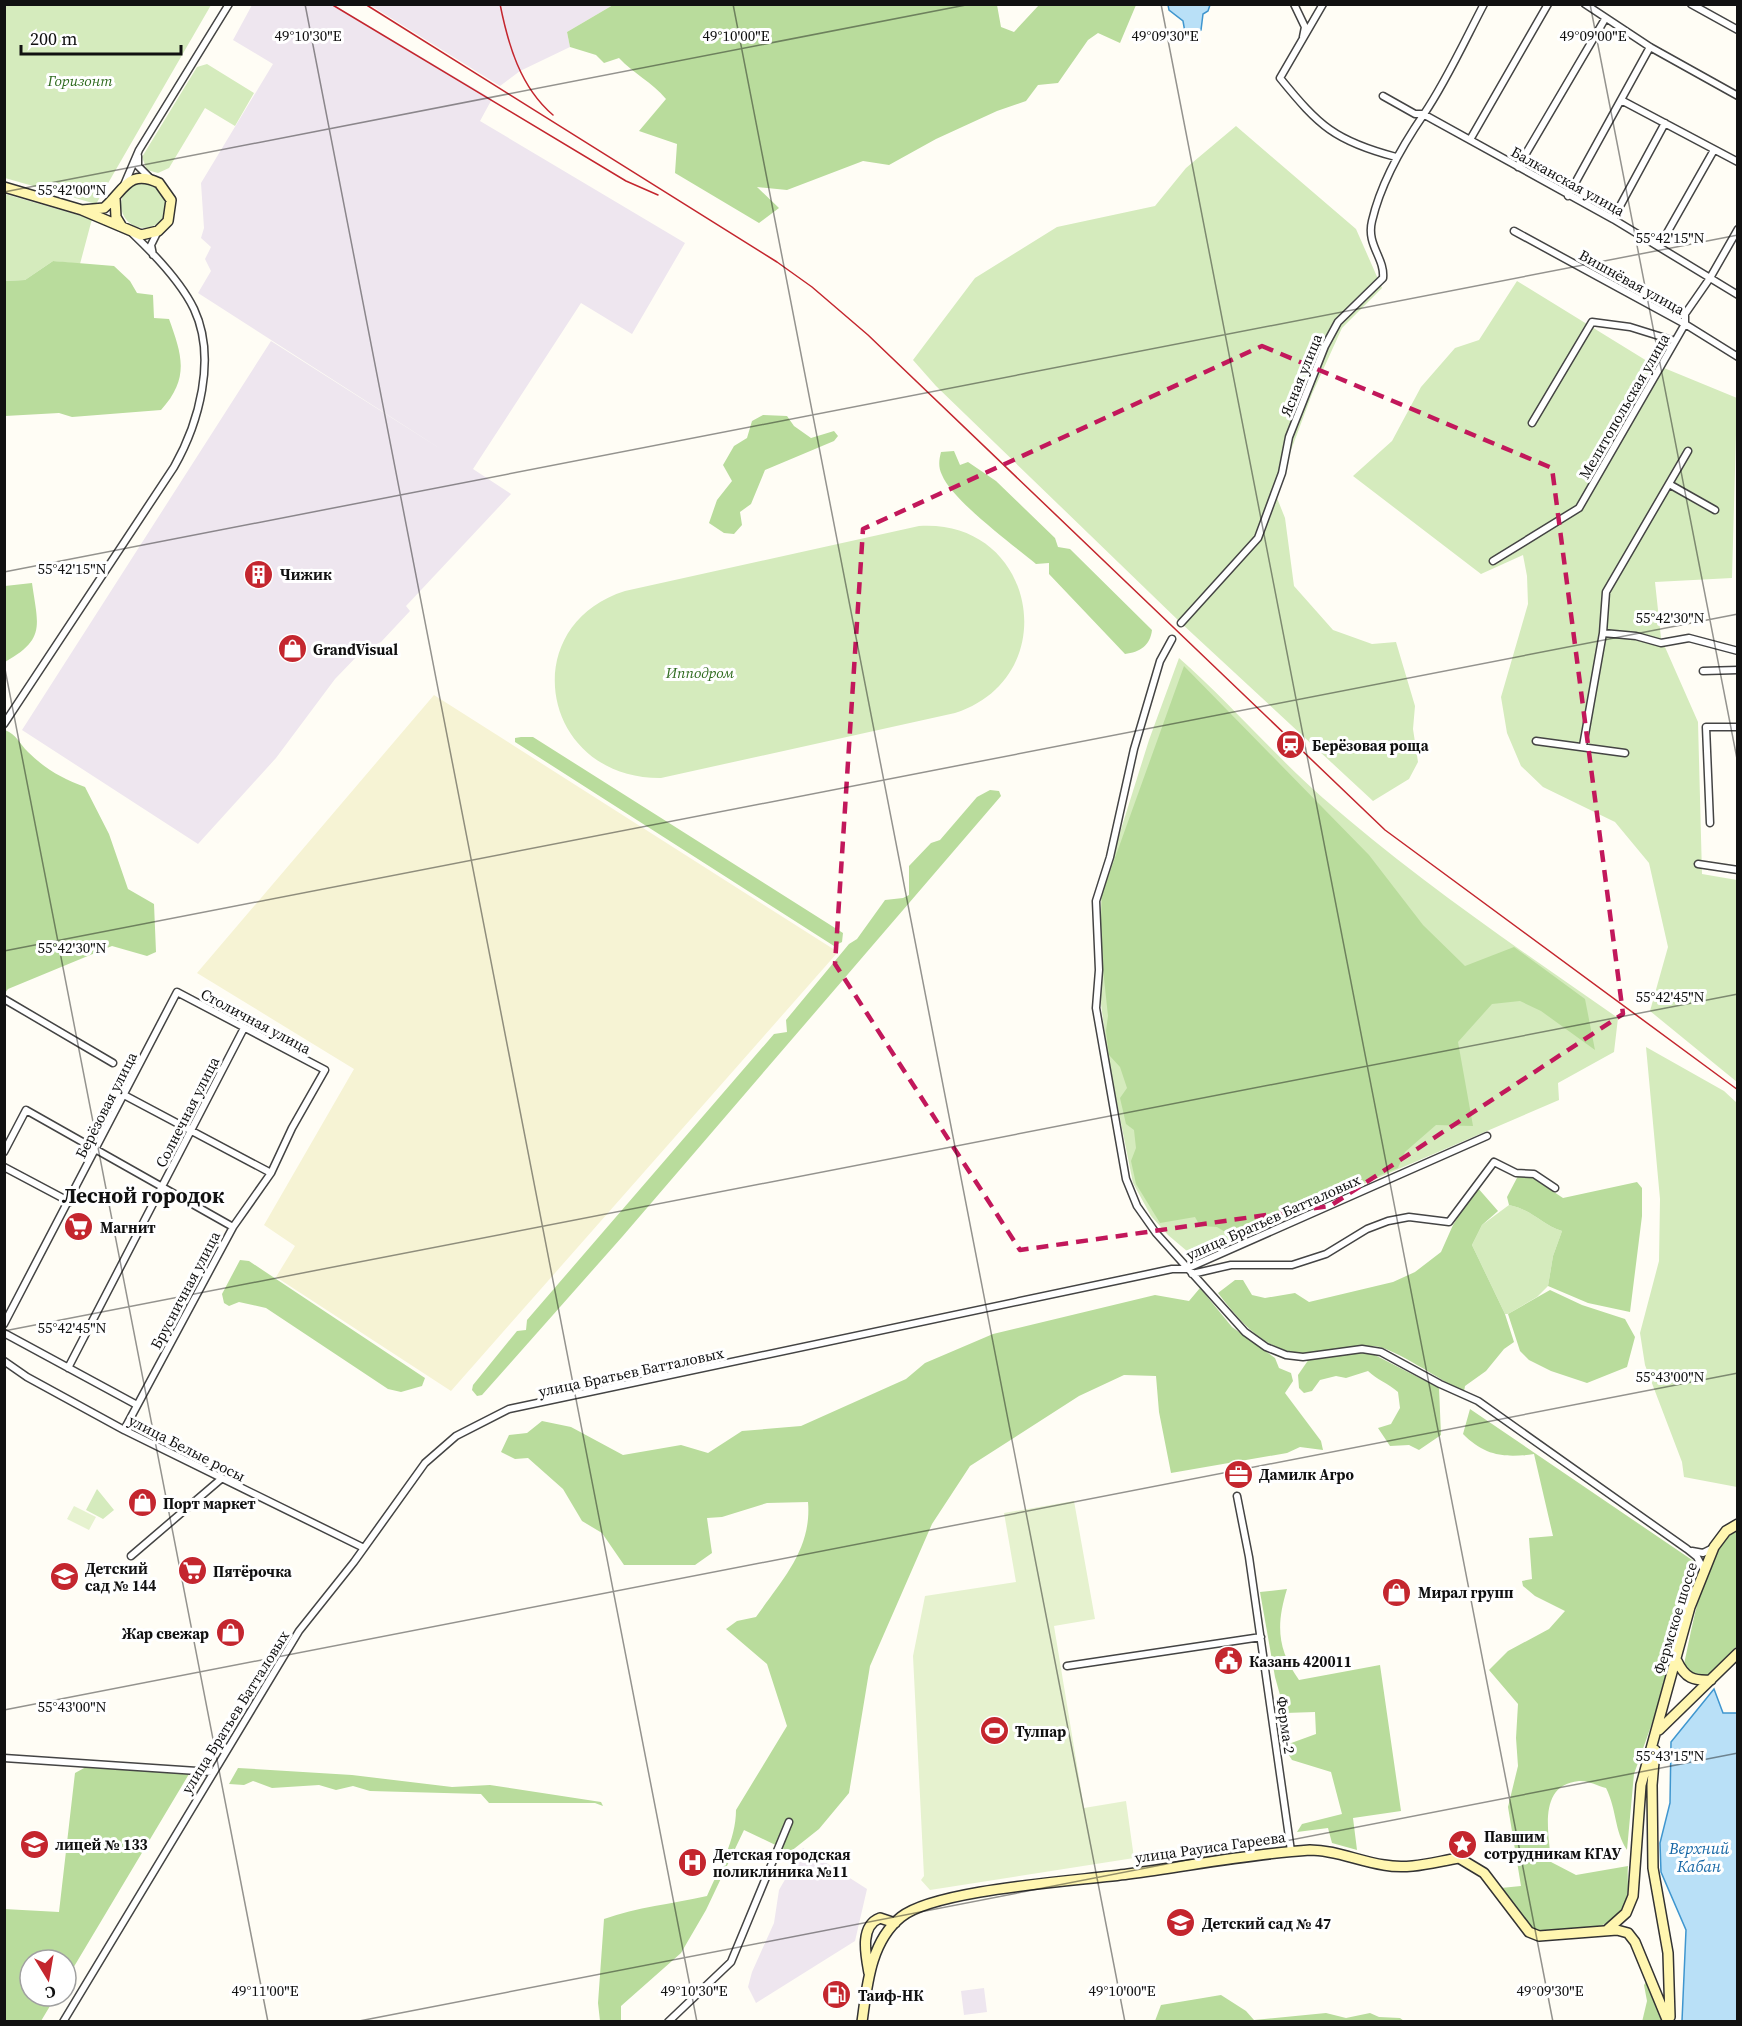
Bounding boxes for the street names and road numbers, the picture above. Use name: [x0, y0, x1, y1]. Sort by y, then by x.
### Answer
street label: Балканская улица: [1507, 141, 1629, 221]
street label: Вишнёвая улица: [1575, 244, 1689, 320]
street label: Мелитопольская улица: [1574, 329, 1675, 483]
street label: Ясная улица: [1275, 330, 1327, 419]
street label: Столичная улица: [197, 983, 315, 1059]
street label: Берёзовая улица: [70, 1048, 142, 1162]
street label: Солнечная улица: [150, 1053, 224, 1171]
street label: улица Братьев Батталовых: [1182, 1169, 1364, 1265]
street label: Брусничная улица: [145, 1227, 225, 1353]
street label: улица Братьев Батталовых: [536, 1342, 726, 1402]
street label: улица Белые росы: [125, 1409, 249, 1487]
street label: Фермское шоссе: [1648, 1559, 1702, 1677]
street label: улица Братьев Батталовых: [176, 1626, 294, 1798]
street label: Ферма-2: [1272, 1695, 1300, 1755]
street label: улица Рауиса Гареева: [1133, 1826, 1287, 1868]

